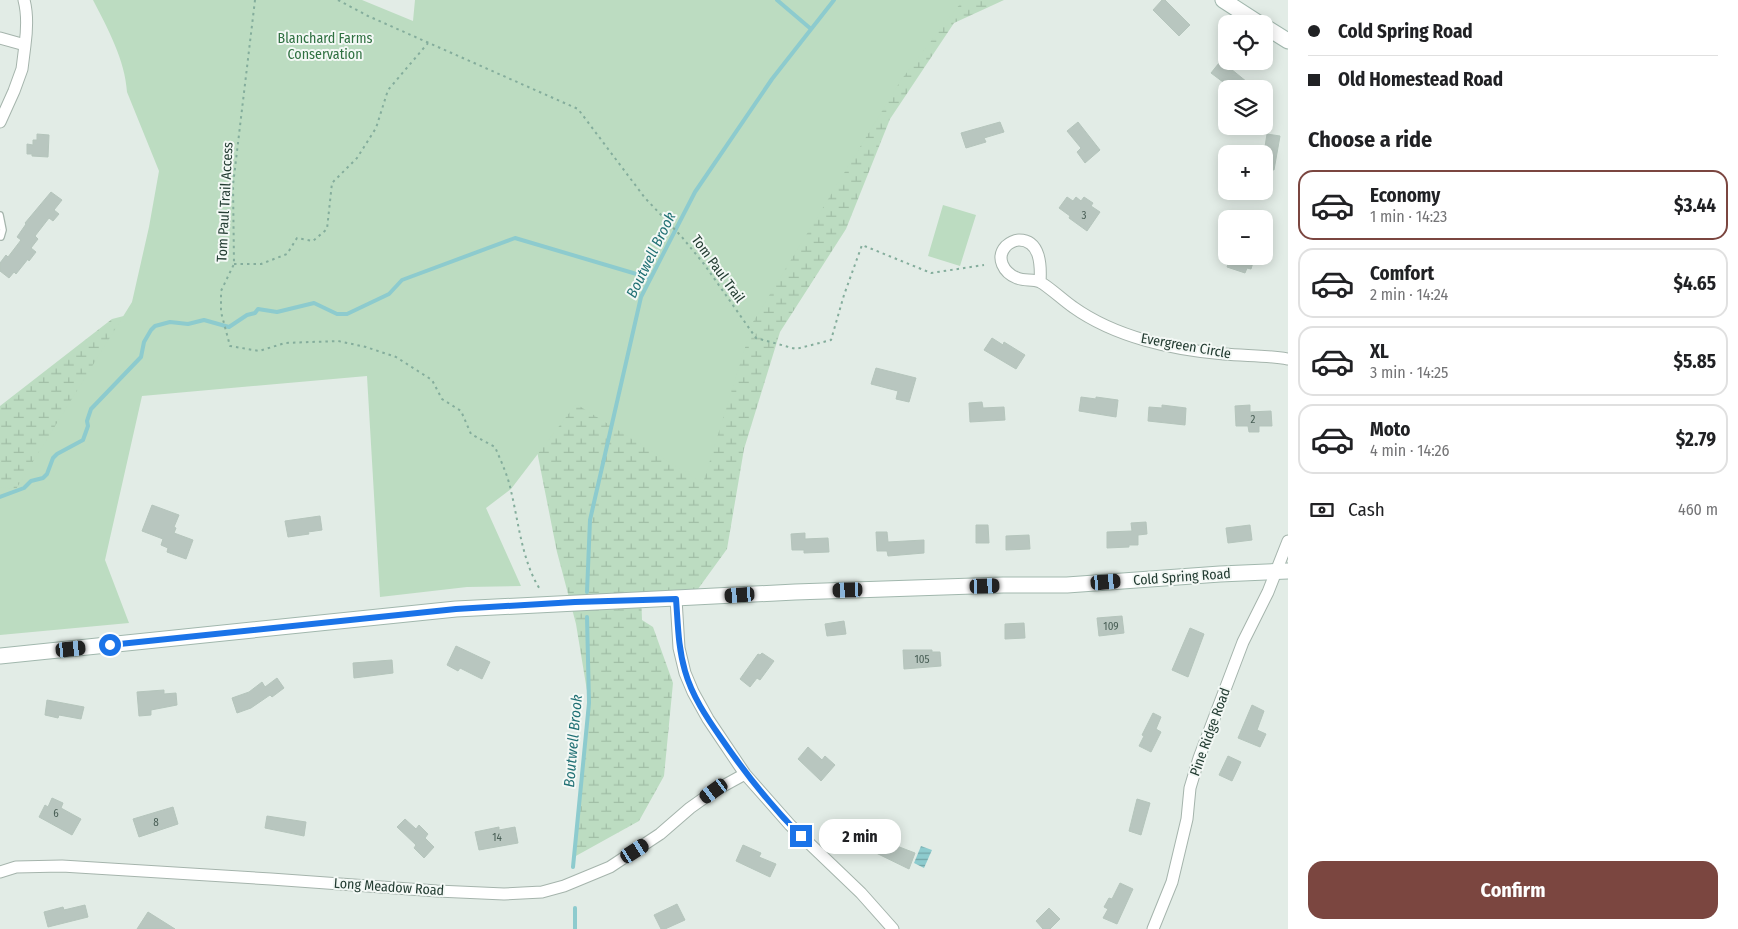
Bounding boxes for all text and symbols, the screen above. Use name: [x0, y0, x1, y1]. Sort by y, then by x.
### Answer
map controls: [1218, 15, 1273, 265]
button: locate: [1218, 15, 1273, 70]
text: Cold Spring Road: [1338, 20, 1473, 43]
park label: Blanchard Farms Conservation: [278, 30, 372, 63]
text: Old Homestead Road: [1338, 68, 1503, 91]
button: layers: [1218, 80, 1273, 135]
text: Choose a ride: [1308, 126, 1432, 153]
street label: Tom Paul Trail Access: [213, 141, 237, 263]
button: +: [1218, 145, 1273, 200]
icon: car: [1310, 183, 1355, 228]
text: Economy: [1370, 184, 1440, 207]
text: $3.44: [1674, 194, 1716, 217]
text: 1 min · 14:23: [1370, 207, 1447, 226]
water label: Boutwell Brook: [623, 209, 680, 301]
house number: 3: [1082, 209, 1087, 222]
button: −: [1218, 210, 1273, 265]
street label: Tom Paul Trail: [688, 232, 748, 306]
icon: car: [1310, 261, 1355, 306]
text: Comfort: [1370, 262, 1434, 285]
text: $4.65: [1673, 272, 1716, 295]
text: 2 min · 14:24: [1370, 285, 1448, 304]
street label: Evergreen Circle: [1140, 330, 1233, 362]
icon: car: [1310, 339, 1355, 384]
text: XL: [1370, 340, 1389, 363]
text: $5.85: [1673, 350, 1716, 373]
text: 3 min · 14:25: [1370, 363, 1448, 382]
house number: 2: [1251, 413, 1256, 426]
icon: car: [1310, 417, 1355, 462]
text: Moto: [1370, 418, 1410, 441]
text: $2.79: [1676, 428, 1716, 451]
text: 4 min · 14:26: [1370, 441, 1450, 460]
icon: cash: [1308, 496, 1336, 524]
text: Cash: [1348, 498, 1385, 521]
text: 460 m: [1678, 500, 1718, 519]
street label: Cold Spring Road: [1133, 565, 1231, 589]
car: [1090, 573, 1121, 591]
car: [969, 578, 1000, 594]
car: [832, 582, 863, 598]
car: [724, 586, 755, 604]
house number: 109: [1103, 620, 1119, 633]
route start: [99, 634, 121, 656]
car: [55, 640, 86, 658]
house number: 105: [914, 653, 930, 666]
street label: Pine Ridge Road: [1186, 686, 1234, 778]
water label: Boutwell Brook: [560, 693, 586, 788]
car: [697, 776, 730, 806]
house number: 6: [53, 807, 59, 820]
house number: 8: [153, 816, 159, 829]
callout: 2 min: [818, 818, 901, 854]
route end: [790, 825, 812, 847]
text: 2 min: [842, 827, 878, 846]
house number: 14: [492, 831, 502, 844]
car: [618, 837, 651, 865]
button: Confirm: [1308, 861, 1718, 919]
street label: Long Meadow Road: [333, 875, 445, 899]

